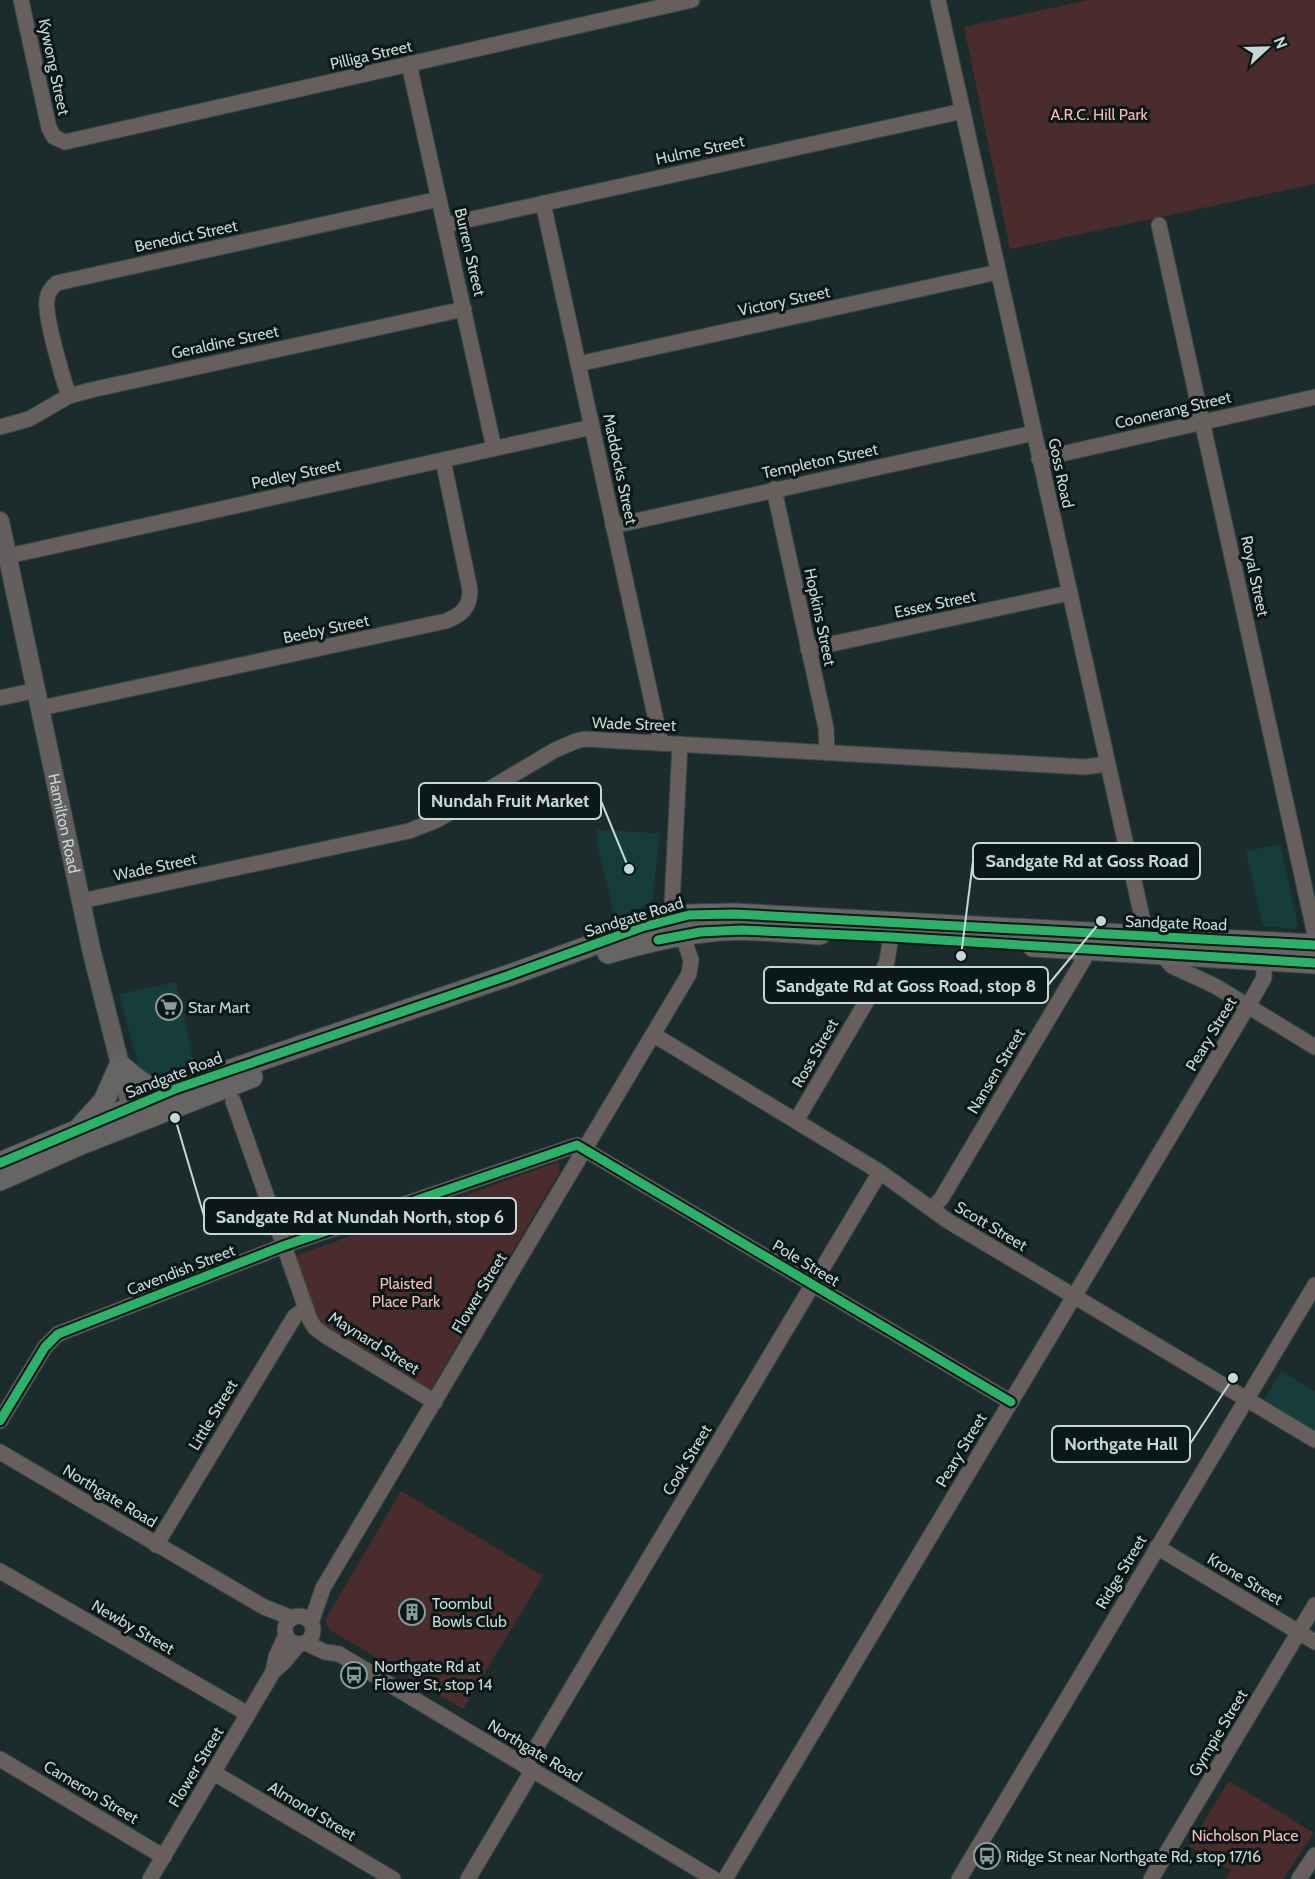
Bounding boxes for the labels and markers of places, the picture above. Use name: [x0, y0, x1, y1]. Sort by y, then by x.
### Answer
callout: Nundah Fruit Market: [419, 783, 601, 819]
callout: Sandgate Rd at Goss Road: [973, 843, 1200, 879]
callout: Sandgate Rd at Goss Road, stop 8: [764, 967, 1048, 1003]
supermarket icon: Star Mart: [154, 992, 184, 1022]
place label: Star Mart: [188, 998, 250, 1017]
callout: Sandgate Rd at Nundah North, stop 6: [204, 1198, 516, 1234]
callout: Northgate Hall: [1052, 1426, 1190, 1462]
place label: Toombul Bowls Club: [432, 1594, 507, 1631]
building icon: Toombul Bowls Club: [397, 1597, 427, 1627]
place label: Northgate Rd at Flower St, stop 14: [374, 1657, 492, 1694]
bus stop icon: Northgate Rd at Flower St, stop 14: [339, 1660, 369, 1690]
bus stop icon: Ridge St near Northgate Rd, stop 17/16: [972, 1841, 1002, 1871]
place label: Ridge St near Northgate Rd, stop 17/16: [1006, 1847, 1261, 1866]

